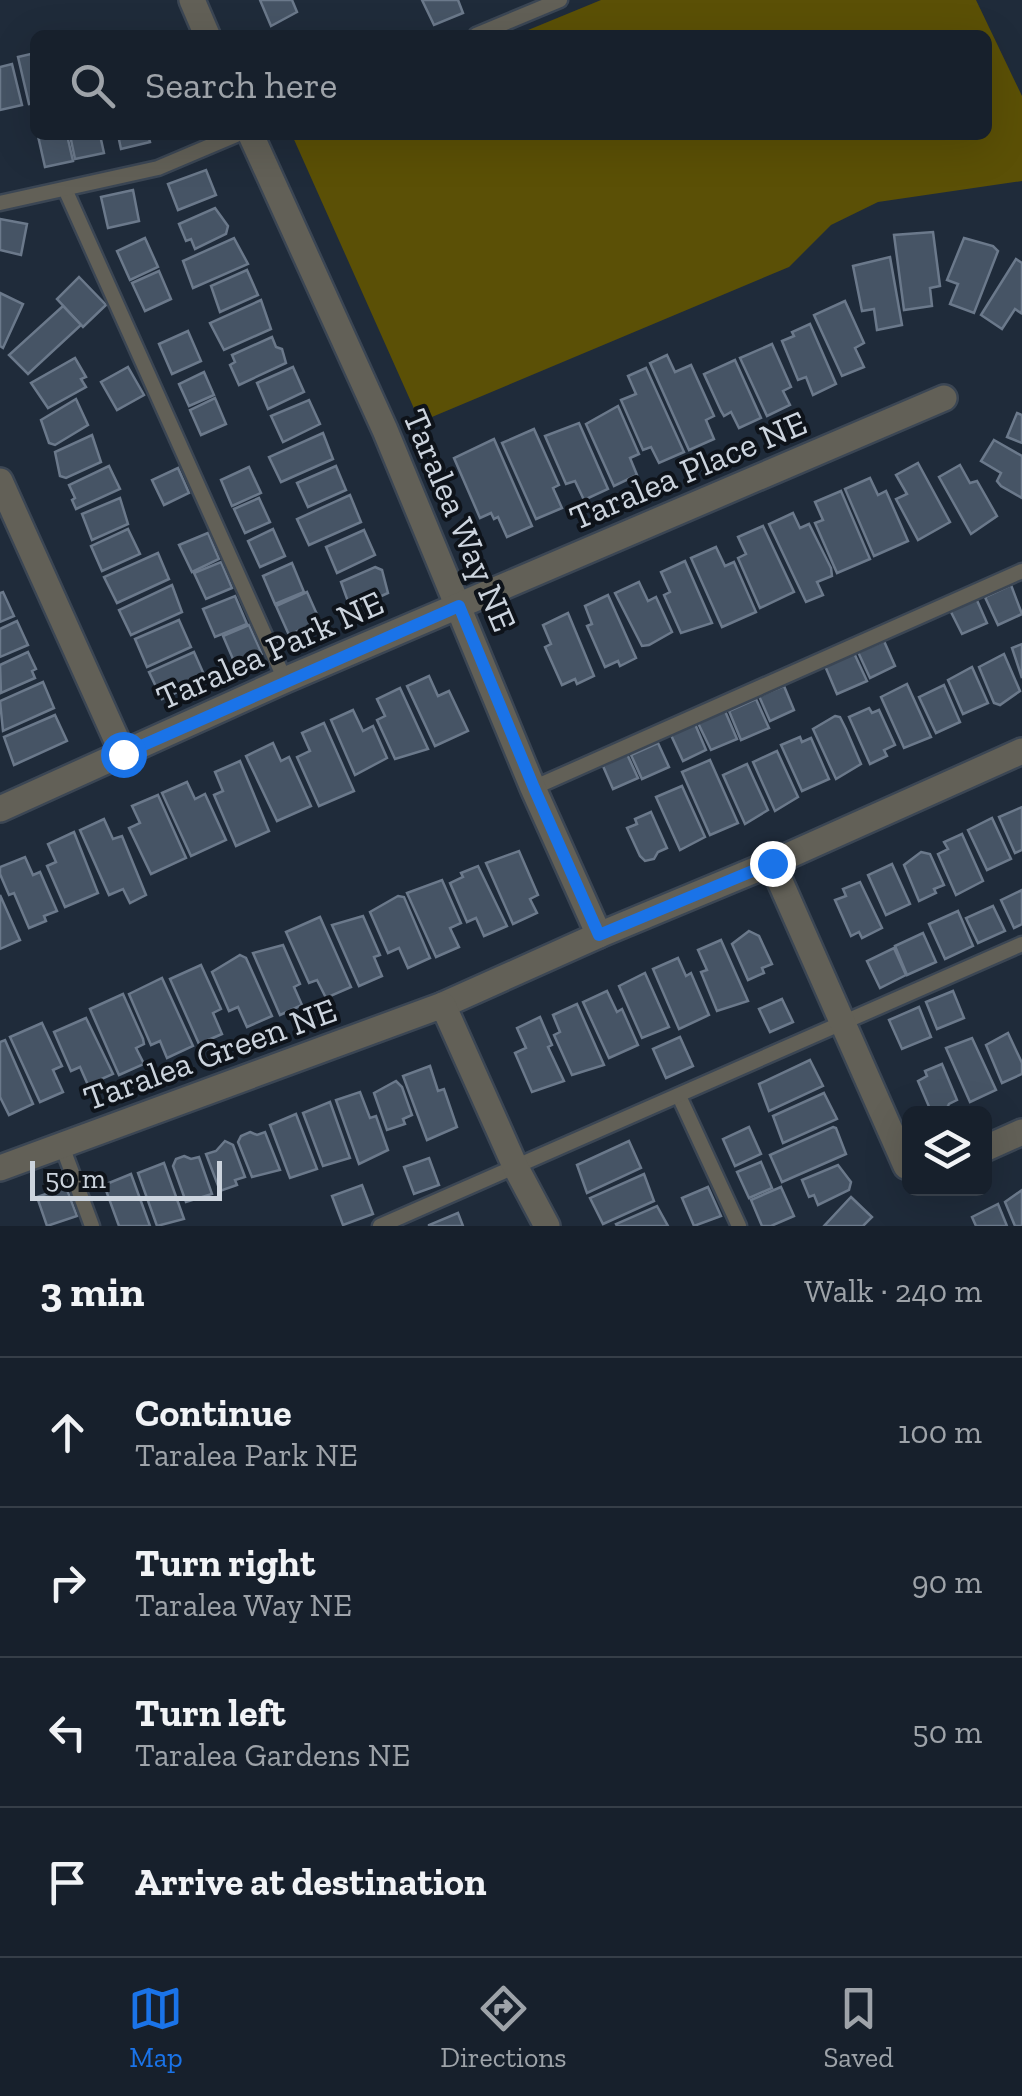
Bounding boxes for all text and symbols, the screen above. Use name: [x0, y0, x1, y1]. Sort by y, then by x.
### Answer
search box: [30, 30, 992, 140]
icon: search: [65, 58, 120, 113]
text: Search here: [145, 62, 337, 108]
street label: Taralea Place NE: [563, 401, 813, 539]
street label: Taralea Way NE: [394, 403, 526, 637]
street label: Taralea Park NE: [150, 581, 390, 719]
route start: [101, 732, 147, 778]
route end: [750, 841, 796, 887]
street label: Taralea Green NE: [78, 989, 342, 1119]
map controls: [902, 1106, 992, 1196]
button: layers: [902, 1106, 992, 1196]
scale bar: [30, 1156, 222, 1200]
text: 50 m: [45, 1162, 106, 1195]
text: 3 min: [40, 1266, 145, 1317]
text: Walk · 240 m: [804, 1272, 982, 1310]
text: Continue: [135, 1390, 292, 1436]
icon: ahead: [40, 1405, 95, 1460]
text: 100 m: [898, 1413, 982, 1451]
text: Taralea Park NE: [135, 1436, 358, 1474]
text: Turn right: [135, 1540, 315, 1586]
icon: right: [40, 1555, 95, 1610]
text: 90 m: [912, 1563, 982, 1601]
text: Taralea Way NE: [135, 1586, 352, 1624]
text: Turn left: [135, 1690, 286, 1736]
icon: left: [40, 1705, 95, 1760]
text: 50 m: [912, 1713, 982, 1751]
text: Taralea Gardens NE: [135, 1736, 410, 1774]
icon: arrive: [40, 1855, 95, 1910]
text: Arrive at destination: [135, 1859, 486, 1905]
tab: Map: [128, 1981, 183, 2074]
tab: Directions: [440, 1981, 567, 2074]
tab: Saved: [823, 1981, 894, 2074]

